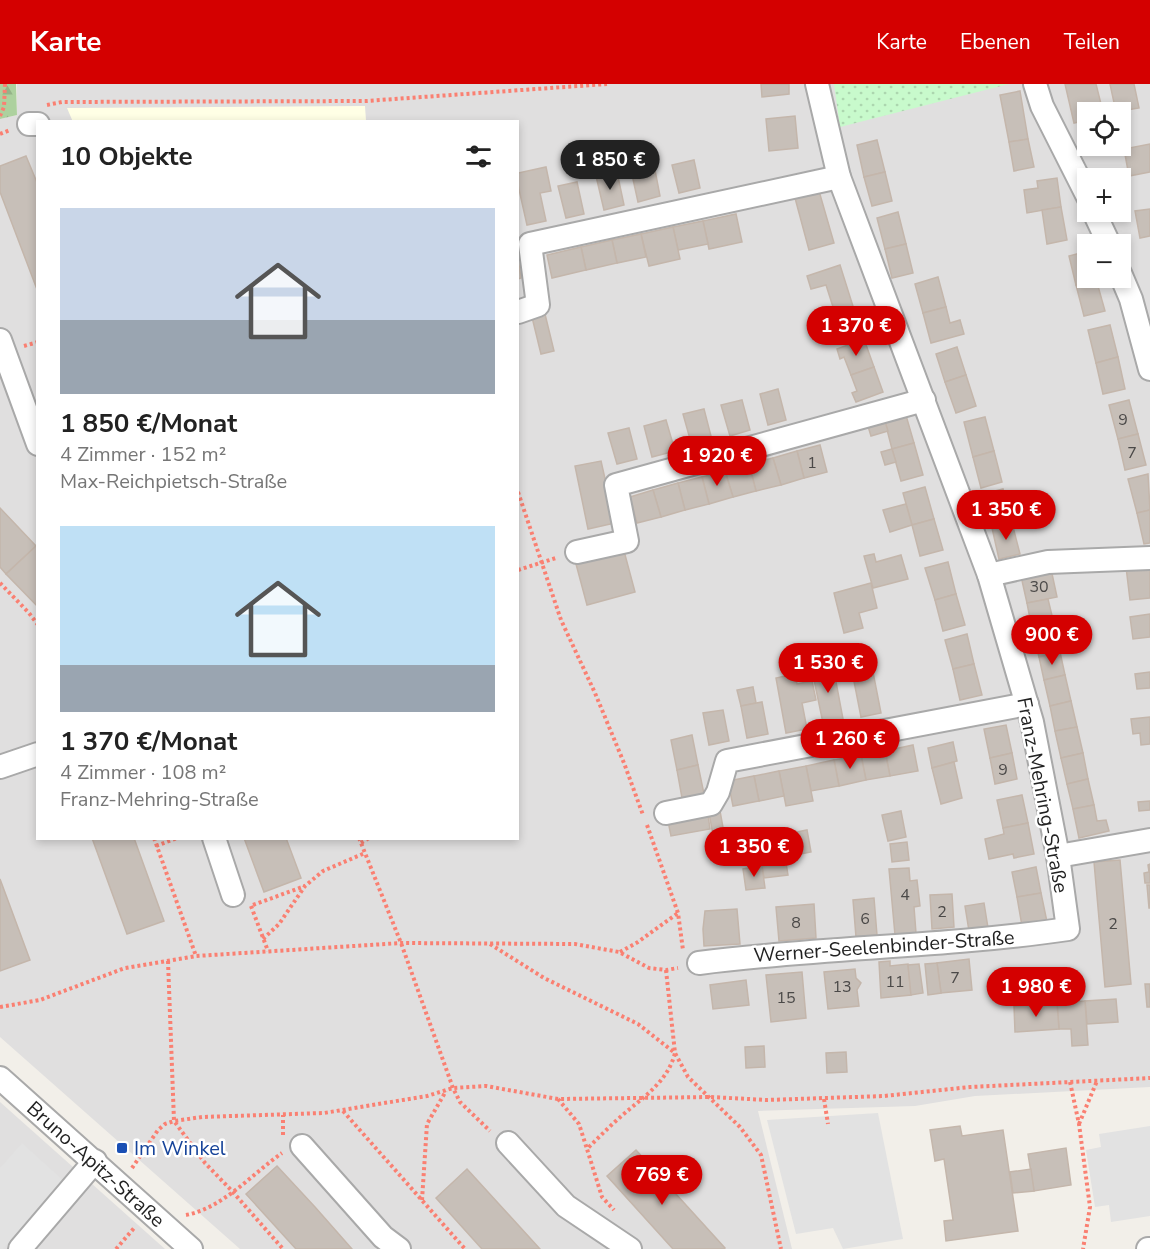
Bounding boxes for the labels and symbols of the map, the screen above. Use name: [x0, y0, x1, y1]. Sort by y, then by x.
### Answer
pin: 1 850 €: [555, 140, 665, 191]
pin: 1 370 €: [801, 306, 911, 357]
house number: 9: [1118, 409, 1128, 431]
pin: 1 920 €: [662, 436, 772, 487]
house number: 7: [1127, 442, 1137, 464]
house number: 1: [807, 452, 817, 474]
pin: 1 350 €: [951, 490, 1061, 541]
house number: 30: [1029, 576, 1049, 598]
pin: 900 €: [1010, 615, 1094, 666]
pin: 1 530 €: [773, 643, 883, 694]
street label: Franz-Mehring-Straße: [1010, 695, 1075, 895]
pin: 1 260 €: [795, 719, 905, 770]
house number: 9: [998, 759, 1008, 781]
pin: 1 350 €: [699, 827, 809, 878]
house number: 4: [900, 884, 910, 906]
house number: 2: [937, 901, 947, 923]
house number: 6: [860, 908, 870, 930]
house number: 8: [791, 912, 801, 934]
house number: 2: [1108, 913, 1118, 935]
street label: Werner-Seelenbinder-Straße: [753, 924, 1015, 969]
house number: 7: [950, 967, 960, 989]
pin: 1 980 €: [981, 967, 1091, 1018]
house number: 11: [885, 971, 905, 993]
house number: 13: [832, 976, 852, 998]
house number: 15: [776, 987, 796, 1009]
street label: Bruno-Apitz-Straße: [21, 1095, 171, 1234]
place label: Im Winkel: [134, 1135, 226, 1162]
marker: Im Winkel: [115, 1141, 129, 1155]
pin: 769 €: [620, 1155, 704, 1206]

